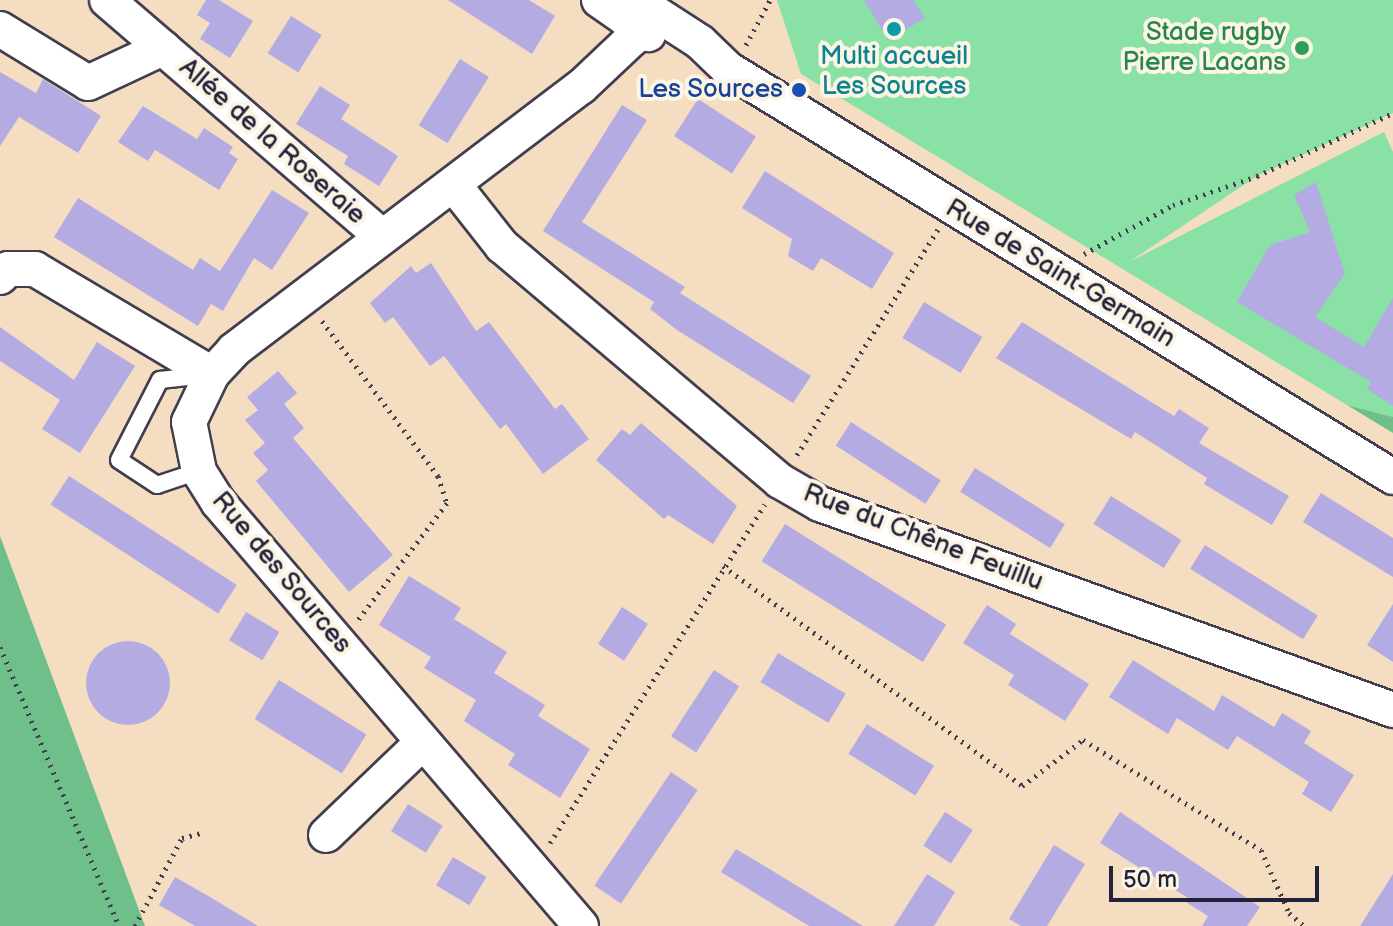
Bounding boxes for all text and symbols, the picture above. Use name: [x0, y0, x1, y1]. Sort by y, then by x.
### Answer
place label: Stade rugby Pierre Lacans: [1122, 17, 1286, 78]
marker: Multi accueil Les Sources: [885, 20, 903, 38]
marker: Stade rugby Pierre Lacans: [1293, 39, 1311, 57]
place label: Multi accueil Les Sources: [820, 41, 968, 102]
street label: Allée de la Roseraie: [172, 53, 372, 231]
place label: Les Sources: [638, 74, 783, 106]
marker: Les Sources: [790, 81, 808, 99]
street label: Rue de Saint-Germain: [939, 193, 1181, 355]
street label: Rue du Chêne Feuillu: [799, 478, 1047, 598]
street label: Rue des Sources: [204, 486, 358, 660]
scale bar: [1113, 850, 1323, 900]
text: 50 m: [1123, 865, 1177, 894]

